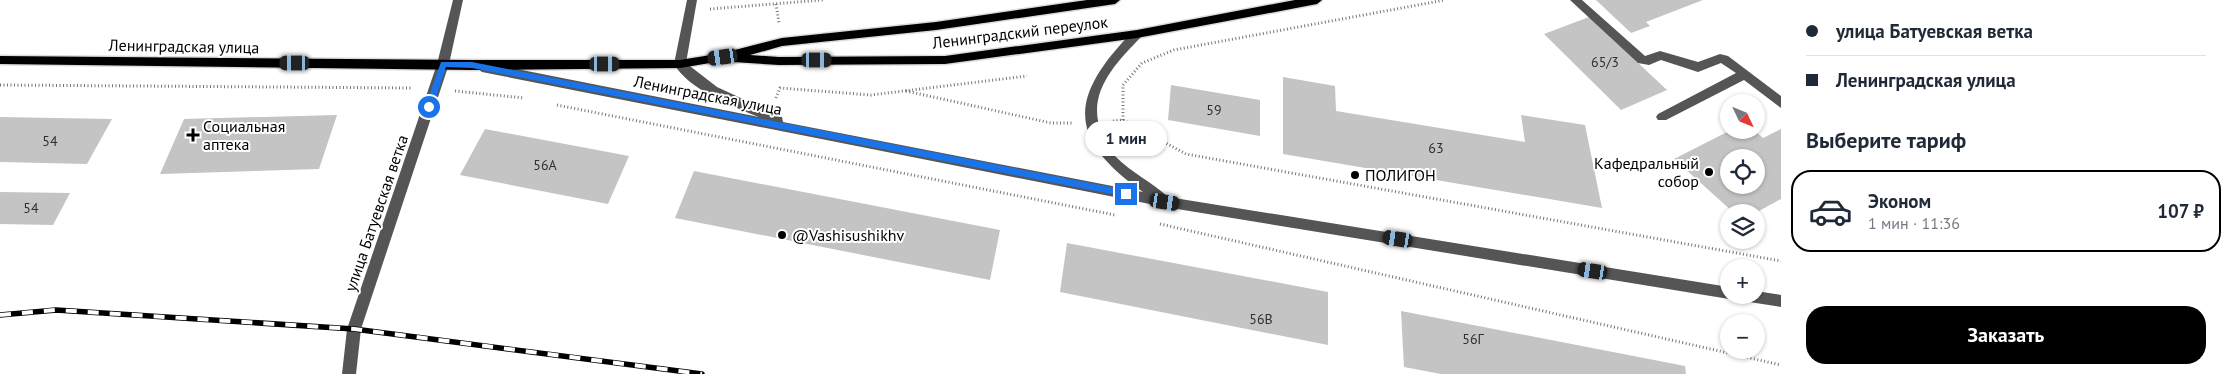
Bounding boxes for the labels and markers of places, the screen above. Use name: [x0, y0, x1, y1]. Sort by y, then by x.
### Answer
place label: Социальная аптека: [203, 116, 285, 154]
marker: Социальная аптека: [187, 129, 199, 141]
place label: Кафедральный собор: [1594, 153, 1699, 191]
place label: ПОЛИГОН: [1365, 165, 1436, 185]
marker: Кафедральный собор: [1703, 166, 1715, 178]
marker: ПОЛИГОН: [1349, 169, 1361, 181]
place label: @Vashisushikhv: [792, 225, 905, 245]
marker: @Vashisushikhv: [776, 229, 788, 241]

